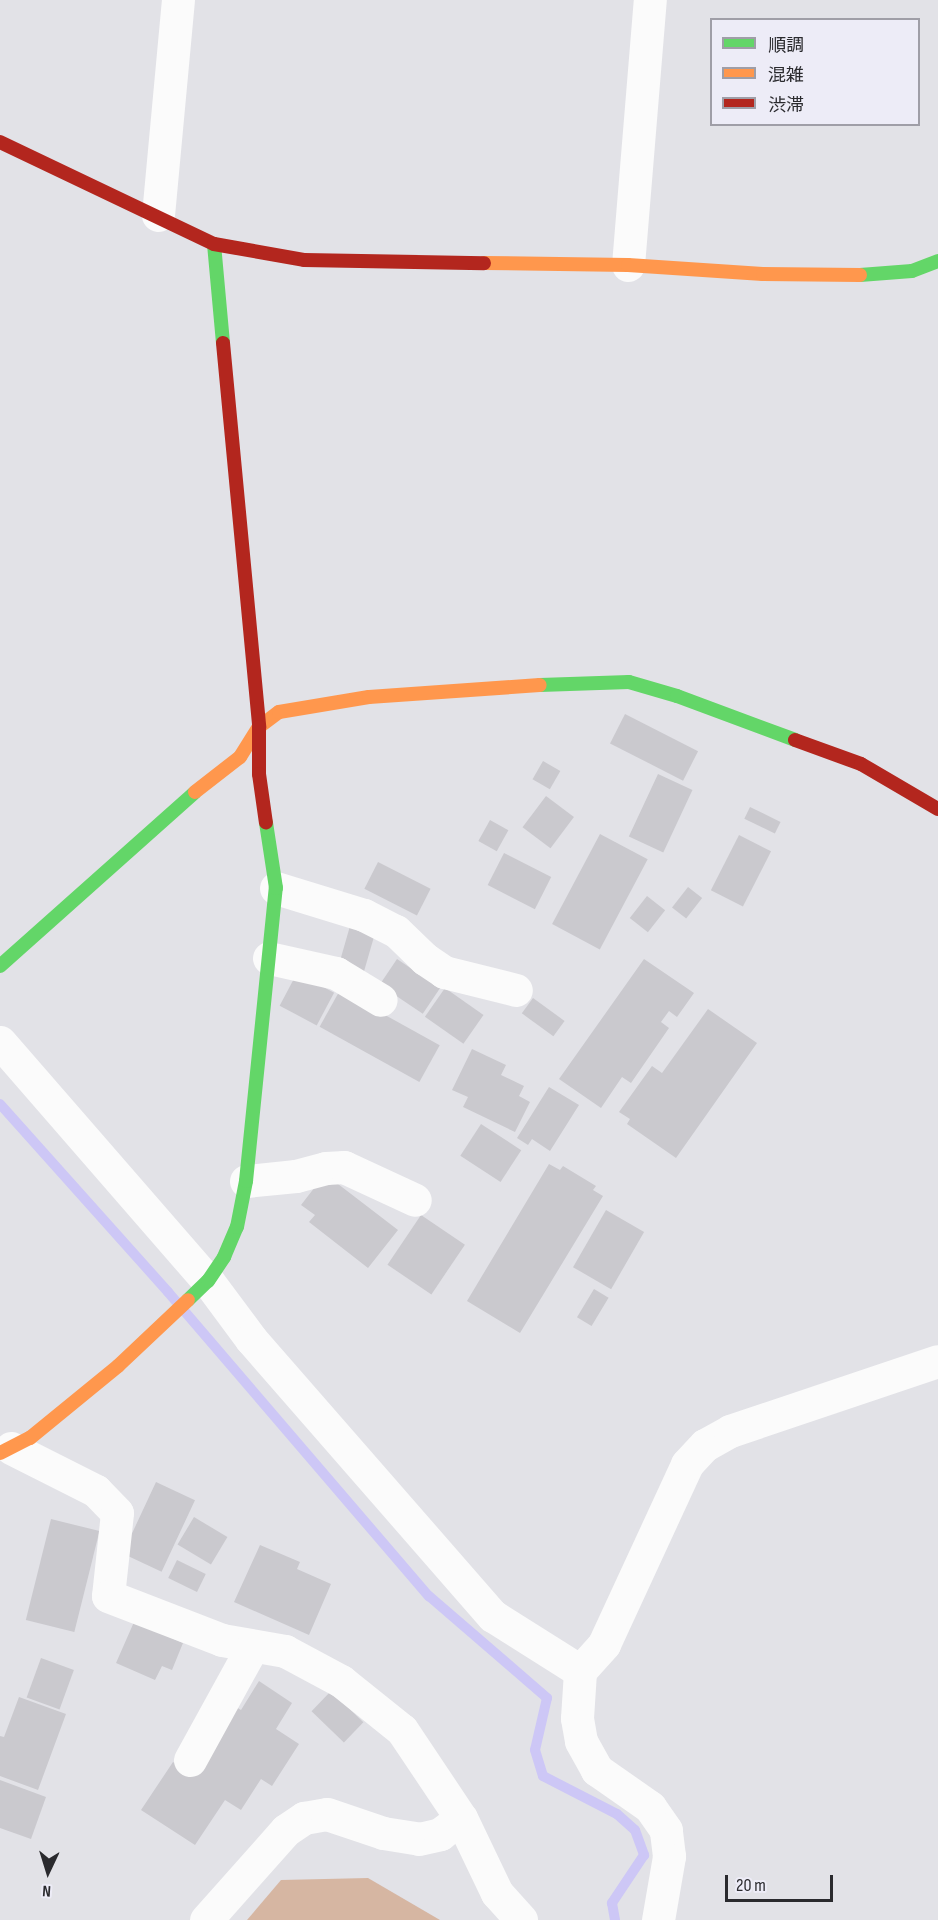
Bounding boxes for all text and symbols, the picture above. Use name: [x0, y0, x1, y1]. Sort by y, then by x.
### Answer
legend: [710, 18, 920, 126]
text: 順調: [768, 35, 804, 56]
text: 混雑: [768, 65, 804, 86]
text: 渋滞: [768, 95, 804, 116]
north arrow: [18, 1842, 78, 1902]
scale bar: [728, 1863, 836, 1901]
text: 20 m: [736, 1875, 766, 1896]
text: N: [42, 1881, 52, 1900]

